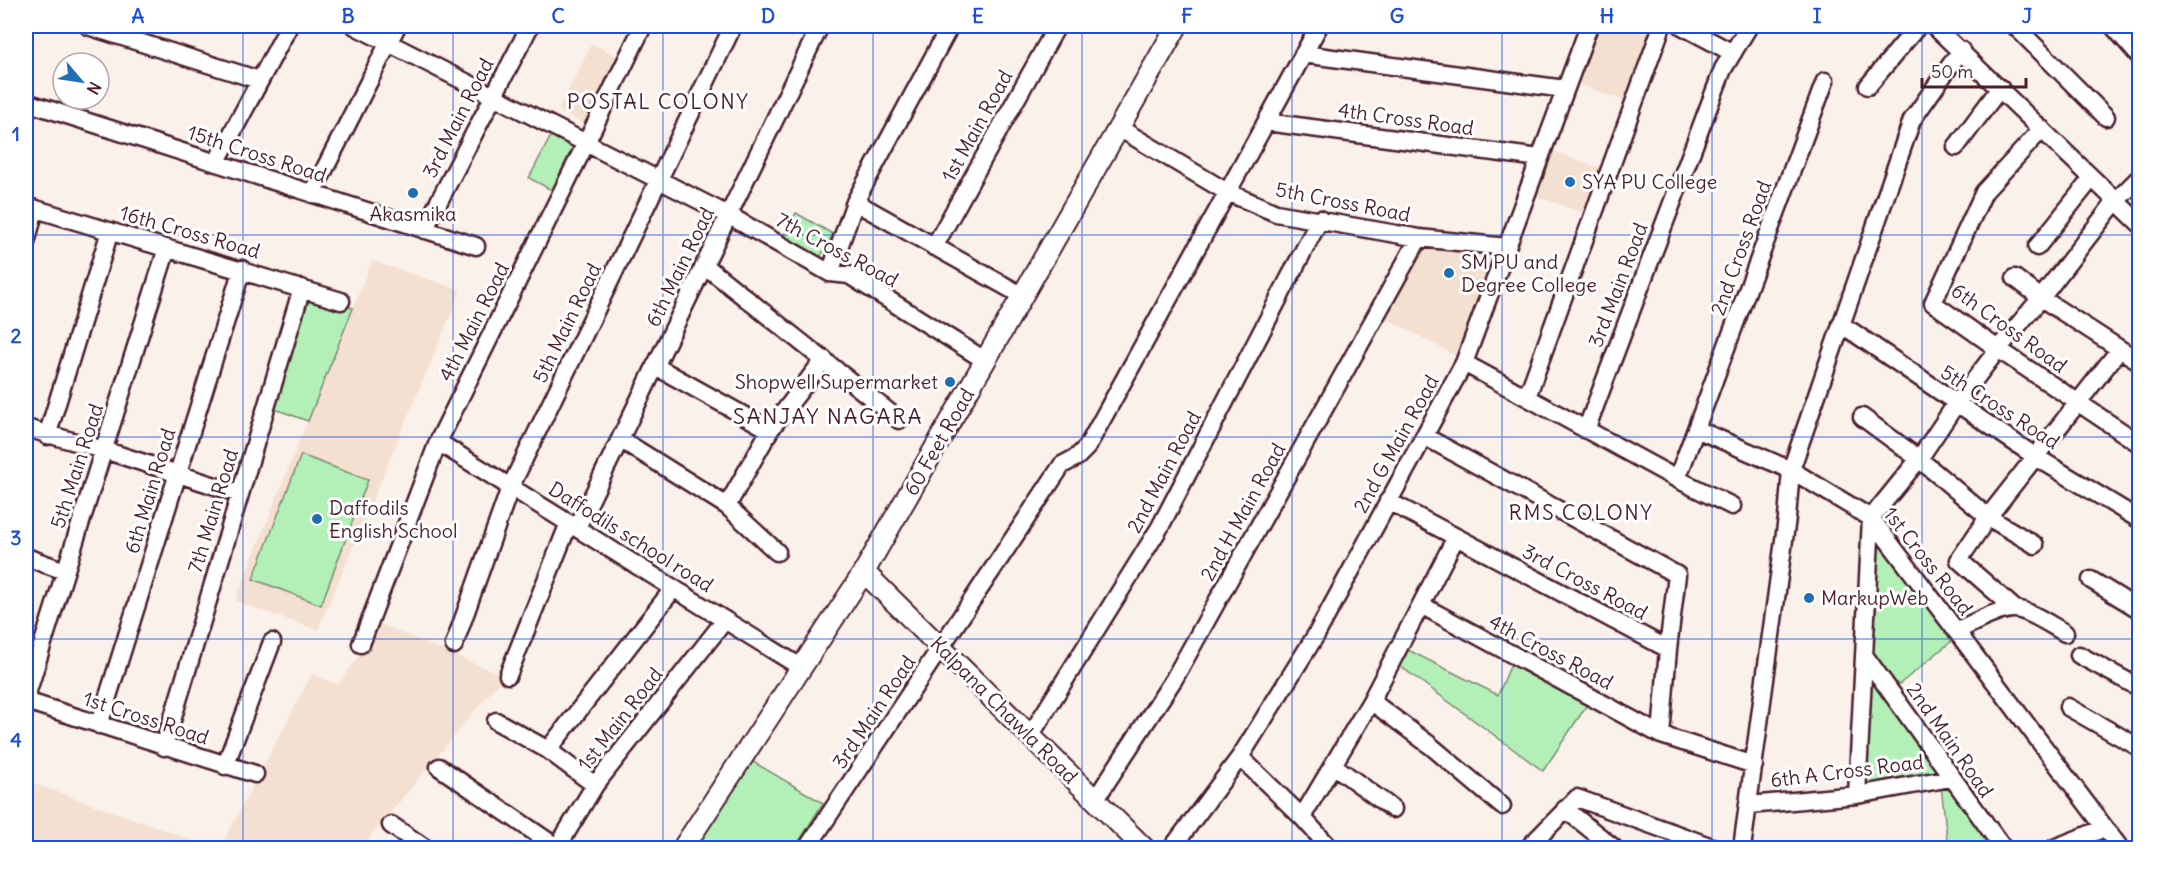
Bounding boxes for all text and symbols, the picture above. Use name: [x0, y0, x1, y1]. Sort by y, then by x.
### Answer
text: A: [132, 3, 145, 28]
text: B: [341, 3, 355, 28]
text: C: [551, 3, 565, 28]
text: D: [761, 3, 775, 28]
text: E: [972, 3, 984, 28]
text: F: [1181, 3, 1193, 28]
text: G: [1390, 3, 1404, 28]
text: H: [1600, 3, 1614, 28]
text: I: [1813, 3, 1822, 28]
text: J: [2022, 3, 2033, 28]
north arrow: [51, 51, 111, 111]
scale bar: [1922, 51, 2026, 89]
street label: 3rd Main Road: [417, 54, 499, 182]
text: 50 m: [1931, 60, 1973, 83]
street label: 1st Main Road: [936, 65, 1018, 186]
text: N: [83, 79, 106, 98]
district label: POSTAL COLONY: [567, 88, 749, 115]
street label: 4th Cross Road: [1337, 97, 1476, 140]
street label: 15th Cross Road: [185, 119, 330, 188]
text: 1: [12, 121, 20, 146]
place label: SYA PU College: [1582, 169, 1717, 194]
marker: SYA PU College: [1563, 175, 1577, 189]
street label: 5th Cross Road: [1274, 176, 1413, 227]
street label: 2nd Cross Road: [1705, 177, 1777, 318]
marker: Akasmika: [406, 186, 420, 200]
street label: 16th Cross Road: [117, 200, 263, 264]
place label: Akasmika: [370, 201, 456, 226]
street label: 6th Main Road: [640, 203, 719, 331]
street label: 7th Cross Road: [772, 207, 903, 292]
street label: 3rd Main Road: [1582, 219, 1653, 350]
place label: SM PU and Degree College: [1461, 249, 1597, 297]
street label: 4th Main Road: [433, 258, 514, 385]
street label: 5th Main Road: [527, 259, 606, 387]
marker: SM PU and Degree College: [1442, 266, 1456, 280]
street label: 6th Cross Road: [1947, 277, 2072, 378]
text: 2: [11, 323, 22, 348]
street label: 5th Cross Road: [1936, 359, 2065, 454]
place label: Shopwell Supermarket: [735, 369, 938, 394]
street label: 2nd G Main Road: [1347, 370, 1444, 517]
marker: Shopwell Supermarket: [943, 375, 957, 389]
street label: 60 Feet Road: [898, 383, 979, 500]
street label: 5th Main Road: [45, 400, 109, 531]
district label: SANJAY NAGARA: [733, 402, 923, 430]
street label: 2nd Main Road: [1121, 406, 1206, 537]
street label: 6th Main Road: [119, 425, 181, 557]
street label: 2nd H Main Road: [1194, 438, 1291, 585]
street label: 7th Main Road: [182, 446, 243, 576]
street label: Daffodils school road: [544, 476, 718, 597]
place label: Daffodils English School: [329, 495, 458, 543]
district label: RMS COLONY: [1509, 499, 1653, 526]
street label: 1st Cross Road: [1878, 502, 1979, 620]
marker: Daffodils English School: [310, 512, 324, 526]
text: 3: [10, 525, 22, 550]
street label: 3rd Cross Road: [1518, 538, 1652, 625]
place label: MarkupWeb: [1821, 585, 1928, 610]
marker: MarkupWeb: [1802, 591, 1816, 605]
street label: 4th Cross Road: [1485, 608, 1618, 695]
street label: Kalpana Chawla Road: [925, 631, 1083, 789]
street label: 3rd Main Road: [827, 650, 921, 773]
street label: 1st Main Road: [572, 662, 668, 775]
street label: 2nd Main Road: [1902, 678, 1999, 802]
street label: 1st Cross Road: [80, 685, 212, 750]
text: 4: [10, 727, 22, 752]
street label: 6th A Cross Road: [1769, 749, 1925, 792]

